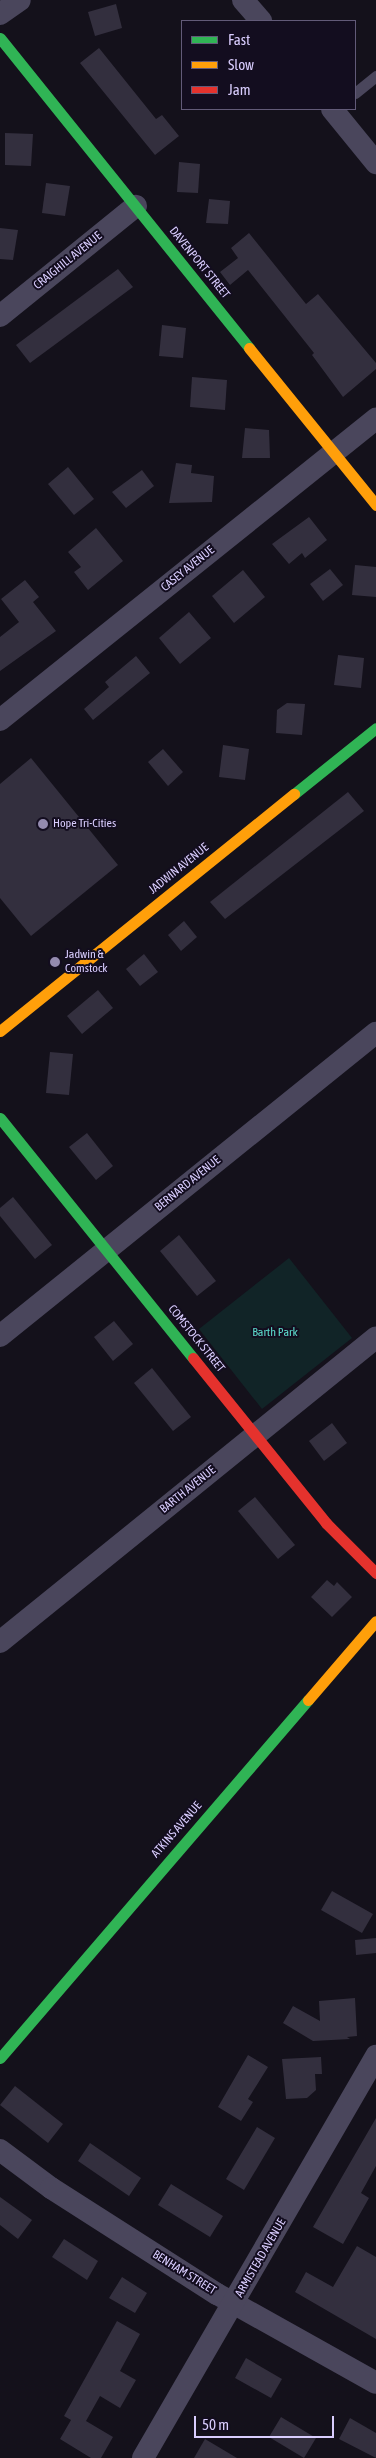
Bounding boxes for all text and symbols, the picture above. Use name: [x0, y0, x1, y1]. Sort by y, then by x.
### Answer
legend: [181, 20, 356, 110]
text: Fast: [228, 31, 250, 48]
text: Slow: [228, 56, 254, 73]
text: Jam: [228, 81, 251, 98]
street label: DAVENPORT STREET: [166, 224, 232, 302]
street label: CRAIGHILL AVENUE: [31, 229, 105, 293]
street label: CASEY AVENUE: [158, 543, 218, 595]
place label: Hope Tri-Cities: [53, 817, 116, 831]
marker: Hope Tri-Cities: [37, 818, 49, 830]
street label: JADWIN AVENUE: [146, 841, 212, 897]
place label: Jadwin & Comstock: [65, 948, 108, 976]
marker: Jadwin & Comstock: [49, 956, 61, 968]
street label: BERNARD AVENUE: [152, 1153, 224, 1215]
street label: COMSTOCK STREET: [165, 1303, 227, 1375]
park label: Barth Park: [252, 1326, 298, 1340]
street label: BARTH AVENUE: [157, 1463, 219, 1517]
street label: ATKINS AVENUE: [149, 1799, 205, 1861]
street label: ARMISTEAD AVENUE: [233, 2216, 289, 2300]
street label: BENHAM STREET: [150, 2248, 218, 2298]
scale bar: [196, 2406, 336, 2438]
text: 50 m: [202, 2416, 229, 2433]

